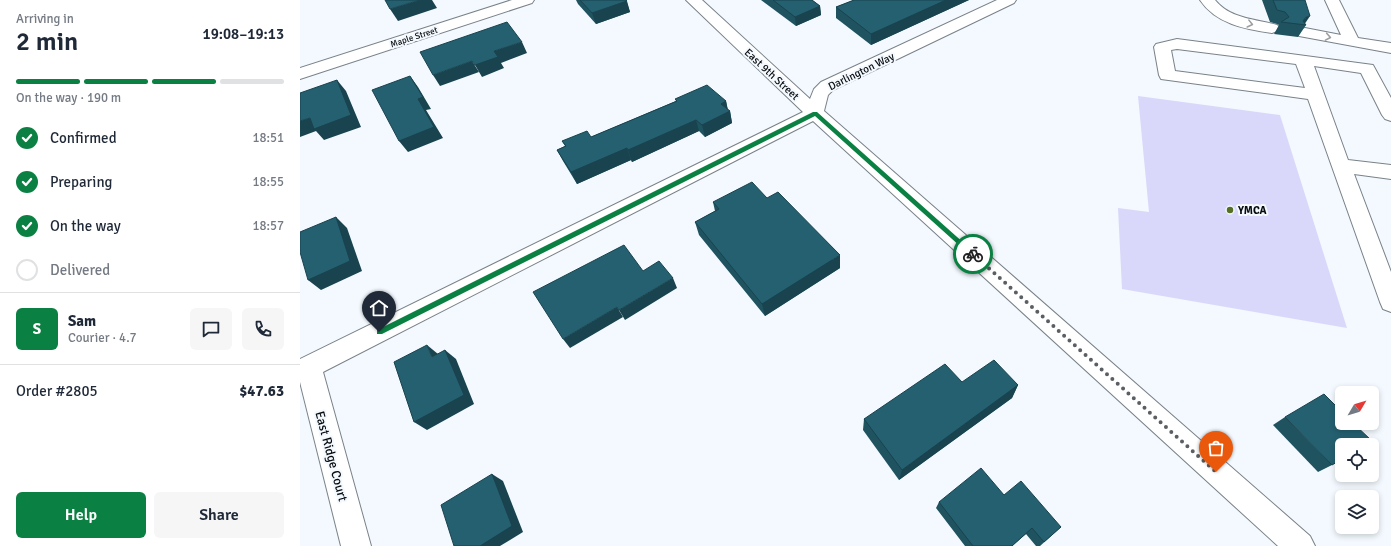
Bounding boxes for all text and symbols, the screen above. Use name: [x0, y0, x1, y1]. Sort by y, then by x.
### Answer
text: Arriving in: [16, 11, 74, 27]
one-way arrow: [1247, 19, 1254, 28]
text: 19:08–19:13: [203, 25, 284, 43]
street label: Maple Street: [389, 25, 439, 50]
text: 2 min: [16, 26, 78, 58]
one-way arrow: [1325, 33, 1331, 41]
street label: East 9th Street: [742, 46, 802, 103]
street label: Darlington Way: [826, 49, 897, 93]
text: On the way · 190 m: [16, 90, 121, 106]
icon: check: [16, 127, 38, 149]
text: Confirmed: [50, 129, 117, 147]
text: 18:51: [252, 130, 284, 146]
icon: check: [16, 171, 38, 193]
text: Preparing: [50, 173, 113, 191]
text: 18:55: [252, 174, 284, 190]
place label: YMCA: [1237, 204, 1267, 217]
marker: YMCA: [1225, 205, 1235, 215]
icon: check: [16, 215, 38, 237]
text: On the way: [50, 217, 121, 235]
text: 18:57: [252, 218, 284, 234]
courier: [953, 234, 993, 274]
icon: bike: [962, 243, 984, 265]
text: Delivered: [50, 261, 110, 279]
pin: [362, 291, 396, 332]
icon: home: [368, 297, 390, 319]
button: chat: [190, 308, 232, 350]
button: phone: [242, 308, 284, 350]
text: Sam: [68, 312, 96, 330]
text: S: [33, 320, 41, 338]
text: Courier · 4.7: [68, 330, 137, 346]
text: Order #2805: [16, 382, 98, 400]
text: $47.63: [239, 382, 284, 400]
north arrow: [1335, 386, 1379, 430]
map controls: [1335, 386, 1379, 534]
street label: East Ridge Court: [311, 409, 351, 503]
pin: [1199, 431, 1233, 472]
icon: bag: [1205, 437, 1227, 459]
button: locate: [1335, 438, 1379, 482]
button: layers: [1335, 490, 1379, 534]
button: Help: [16, 492, 146, 538]
button: Share: [154, 492, 284, 538]

